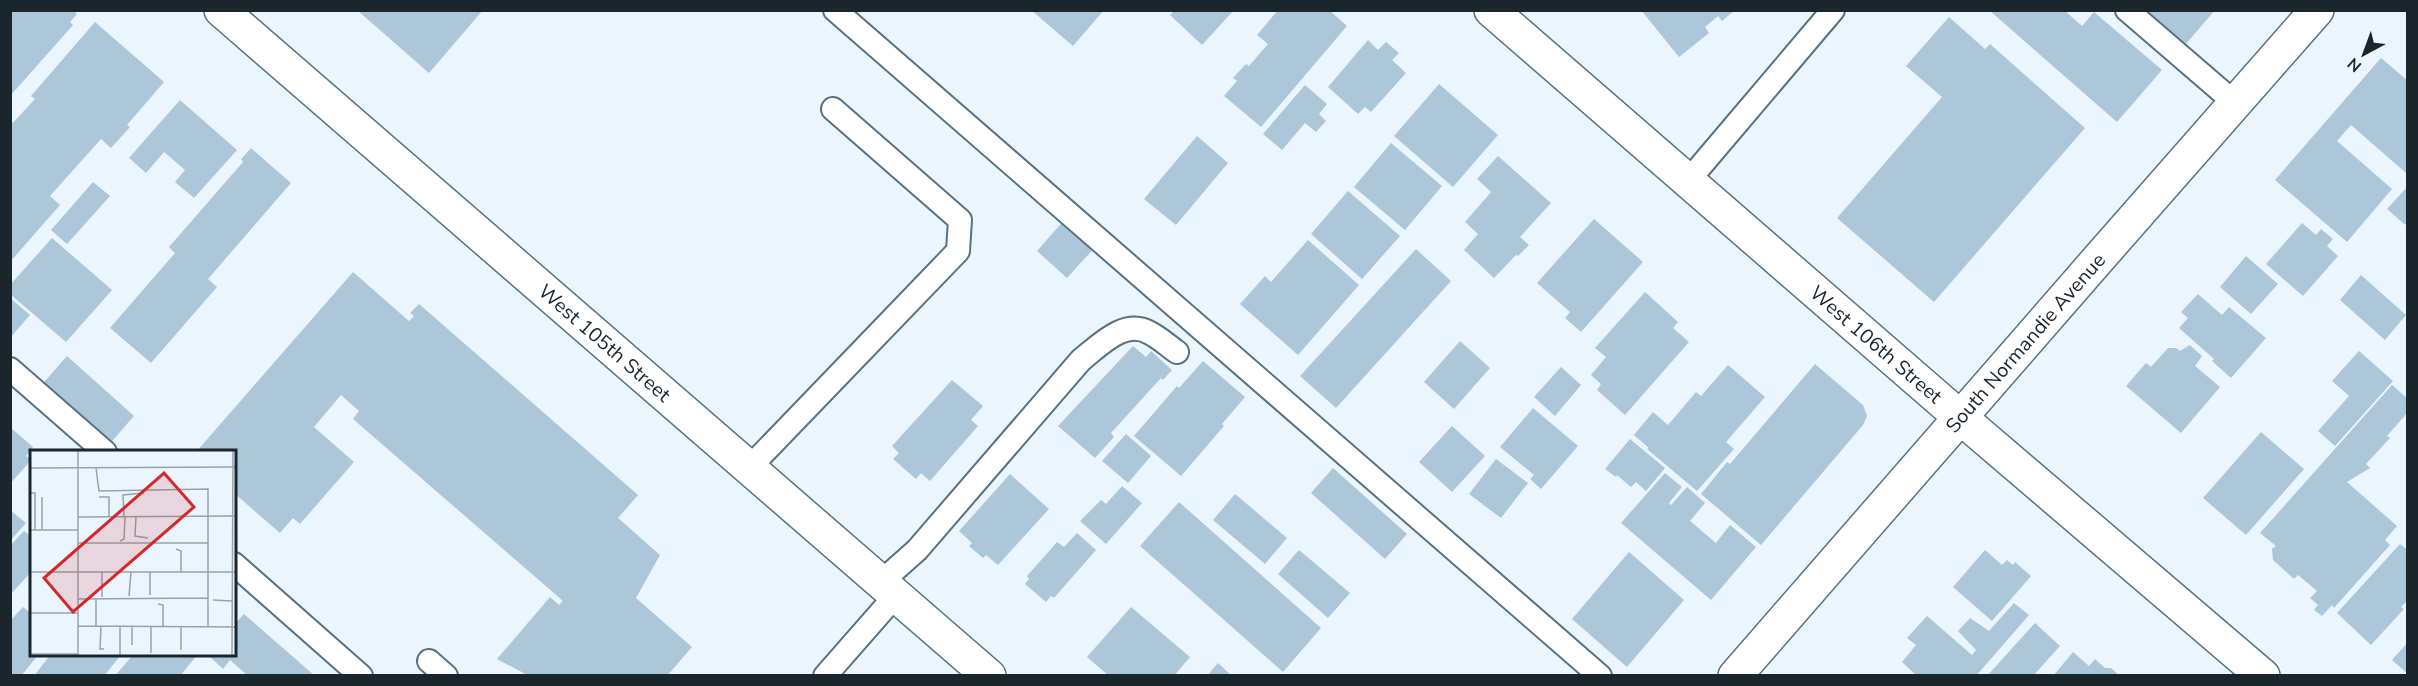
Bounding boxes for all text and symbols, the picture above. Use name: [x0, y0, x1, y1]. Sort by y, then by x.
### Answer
north arrow: [2334, 24, 2394, 84]
text: N: [2343, 52, 2367, 77]
street label: South Normandie Avenue: [1940, 247, 2112, 439]
street label: West 105th Street: [532, 278, 677, 409]
street label: West 106th Street: [1804, 280, 1949, 410]
inset map: [30, 450, 236, 656]

